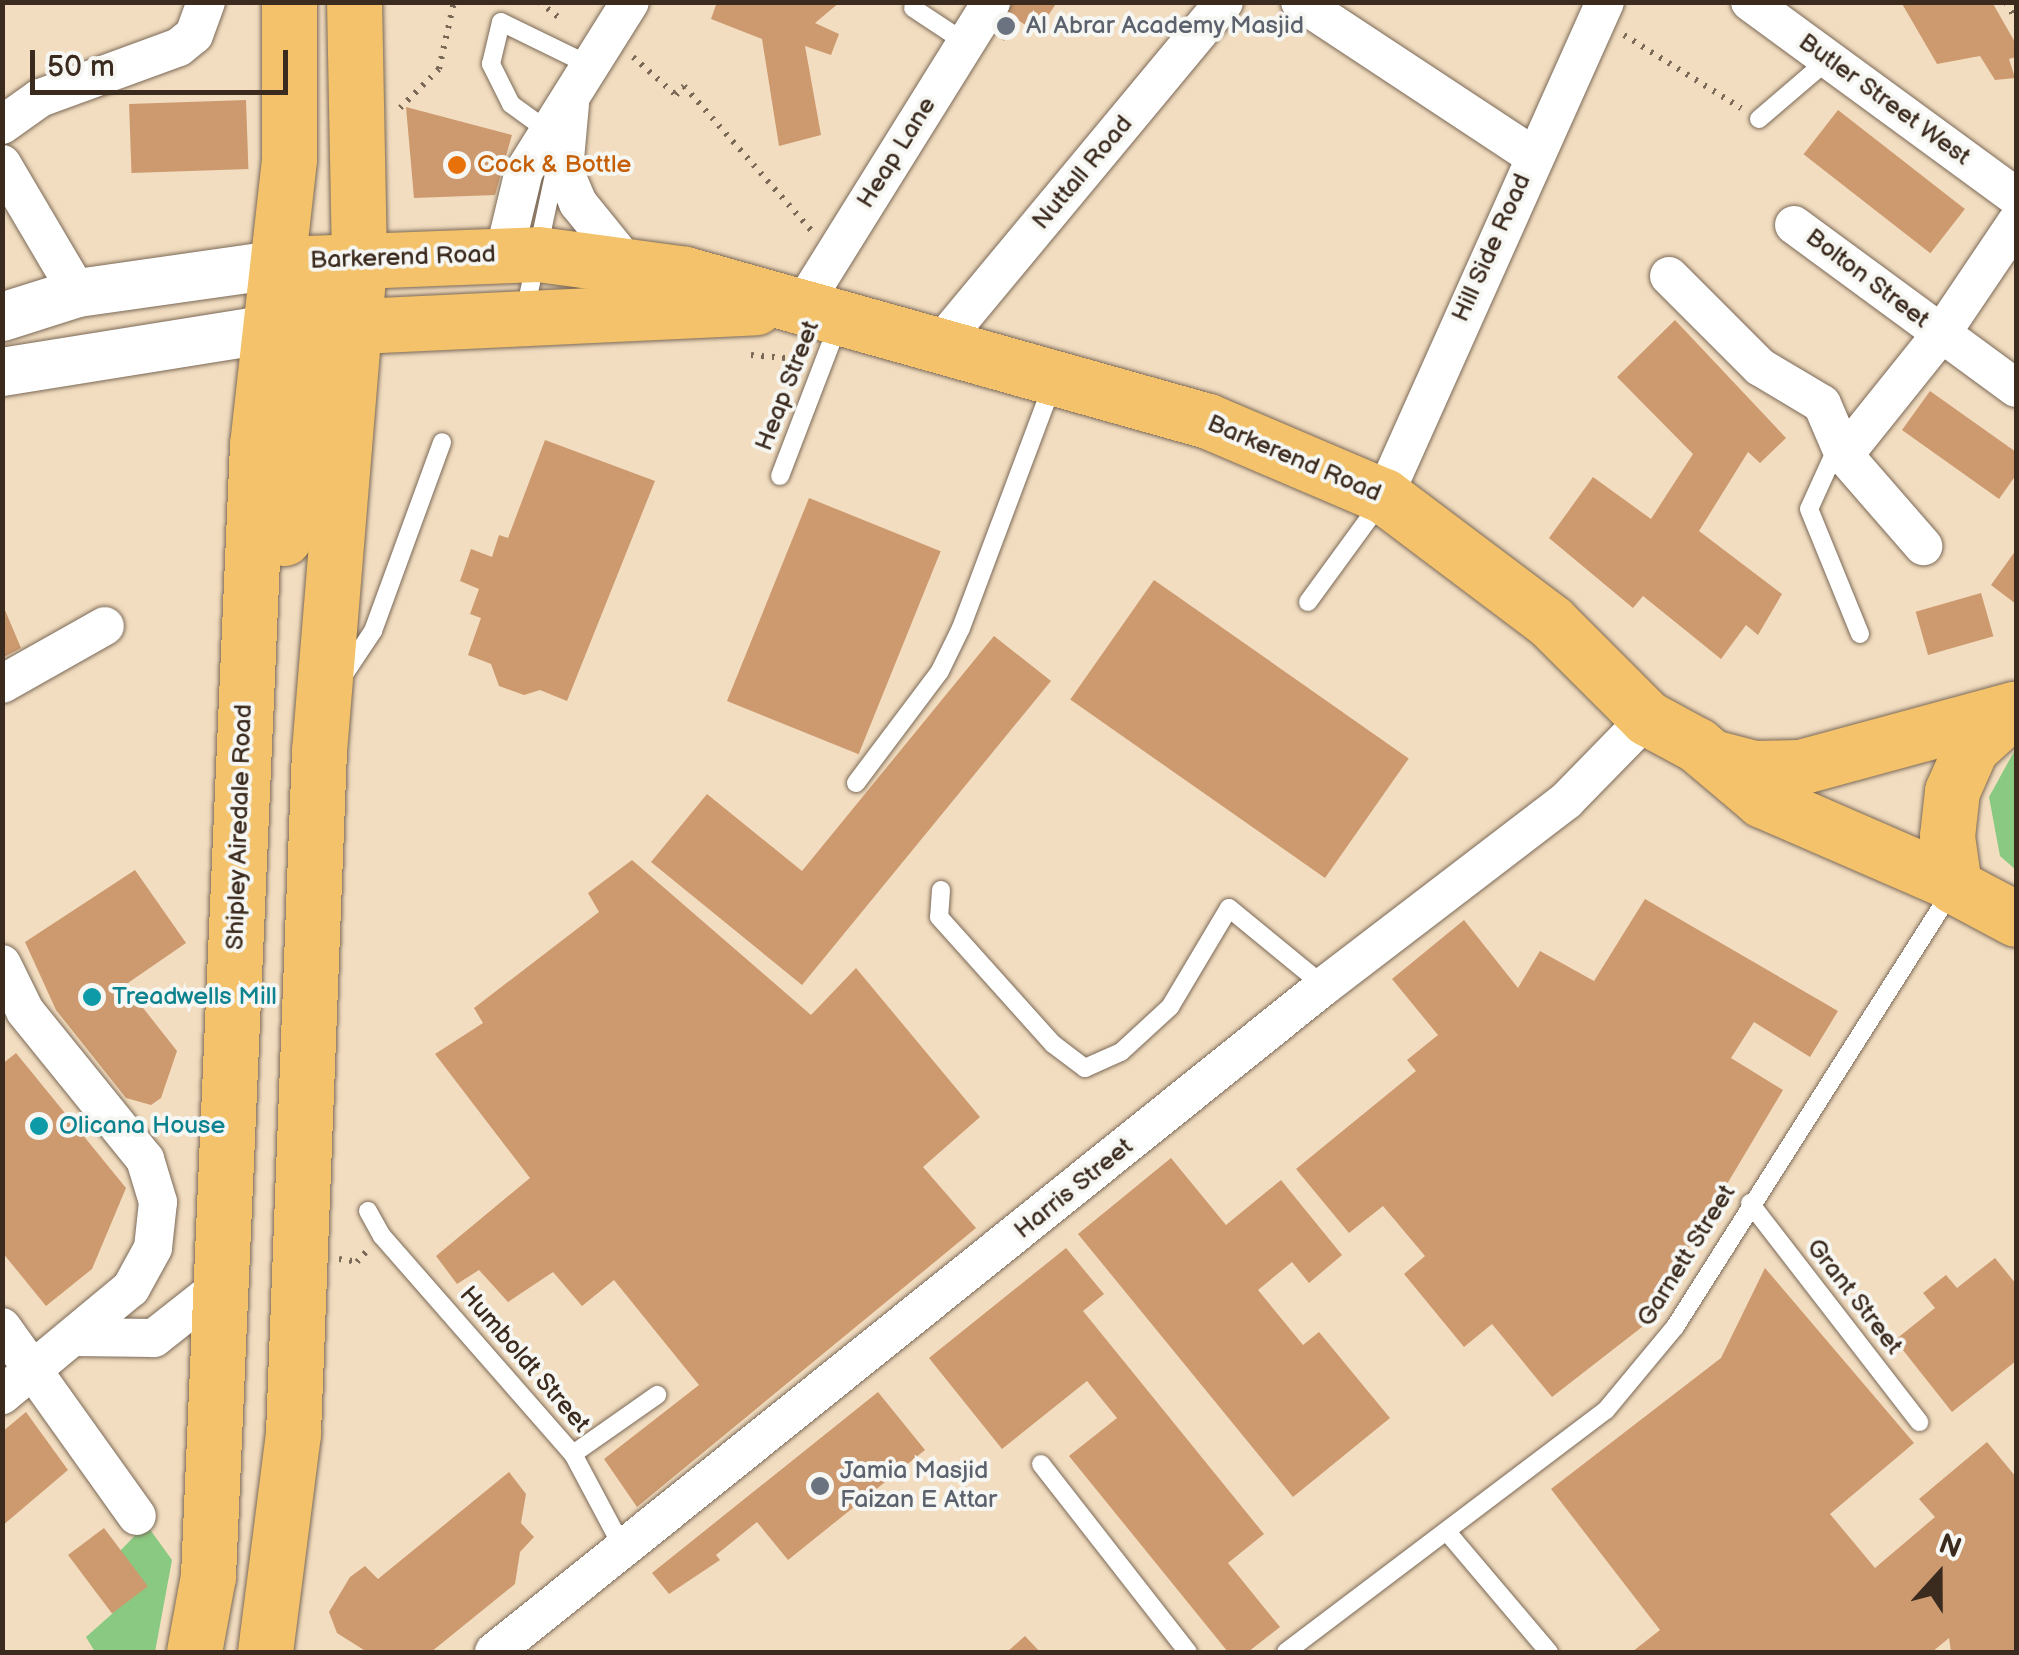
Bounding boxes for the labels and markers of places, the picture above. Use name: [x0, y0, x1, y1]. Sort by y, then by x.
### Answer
place label: Al Abrar Academy Masjid: [1026, 11, 1306, 41]
marker: Al Abrar Academy Masjid: [995, 15, 1017, 37]
place label: Cock & Bottle: [477, 150, 631, 180]
marker: Cock & Bottle: [446, 154, 468, 176]
place label: Treadwells Mill: [112, 982, 277, 1012]
marker: Treadwells Mill: [81, 986, 103, 1008]
place label: Olicana House: [59, 1111, 225, 1141]
marker: Olicana House: [28, 1115, 50, 1137]
place label: Jamia Masjid Faizan E Attar: [840, 1457, 997, 1516]
marker: Jamia Masjid Faizan E Attar: [809, 1475, 831, 1497]

